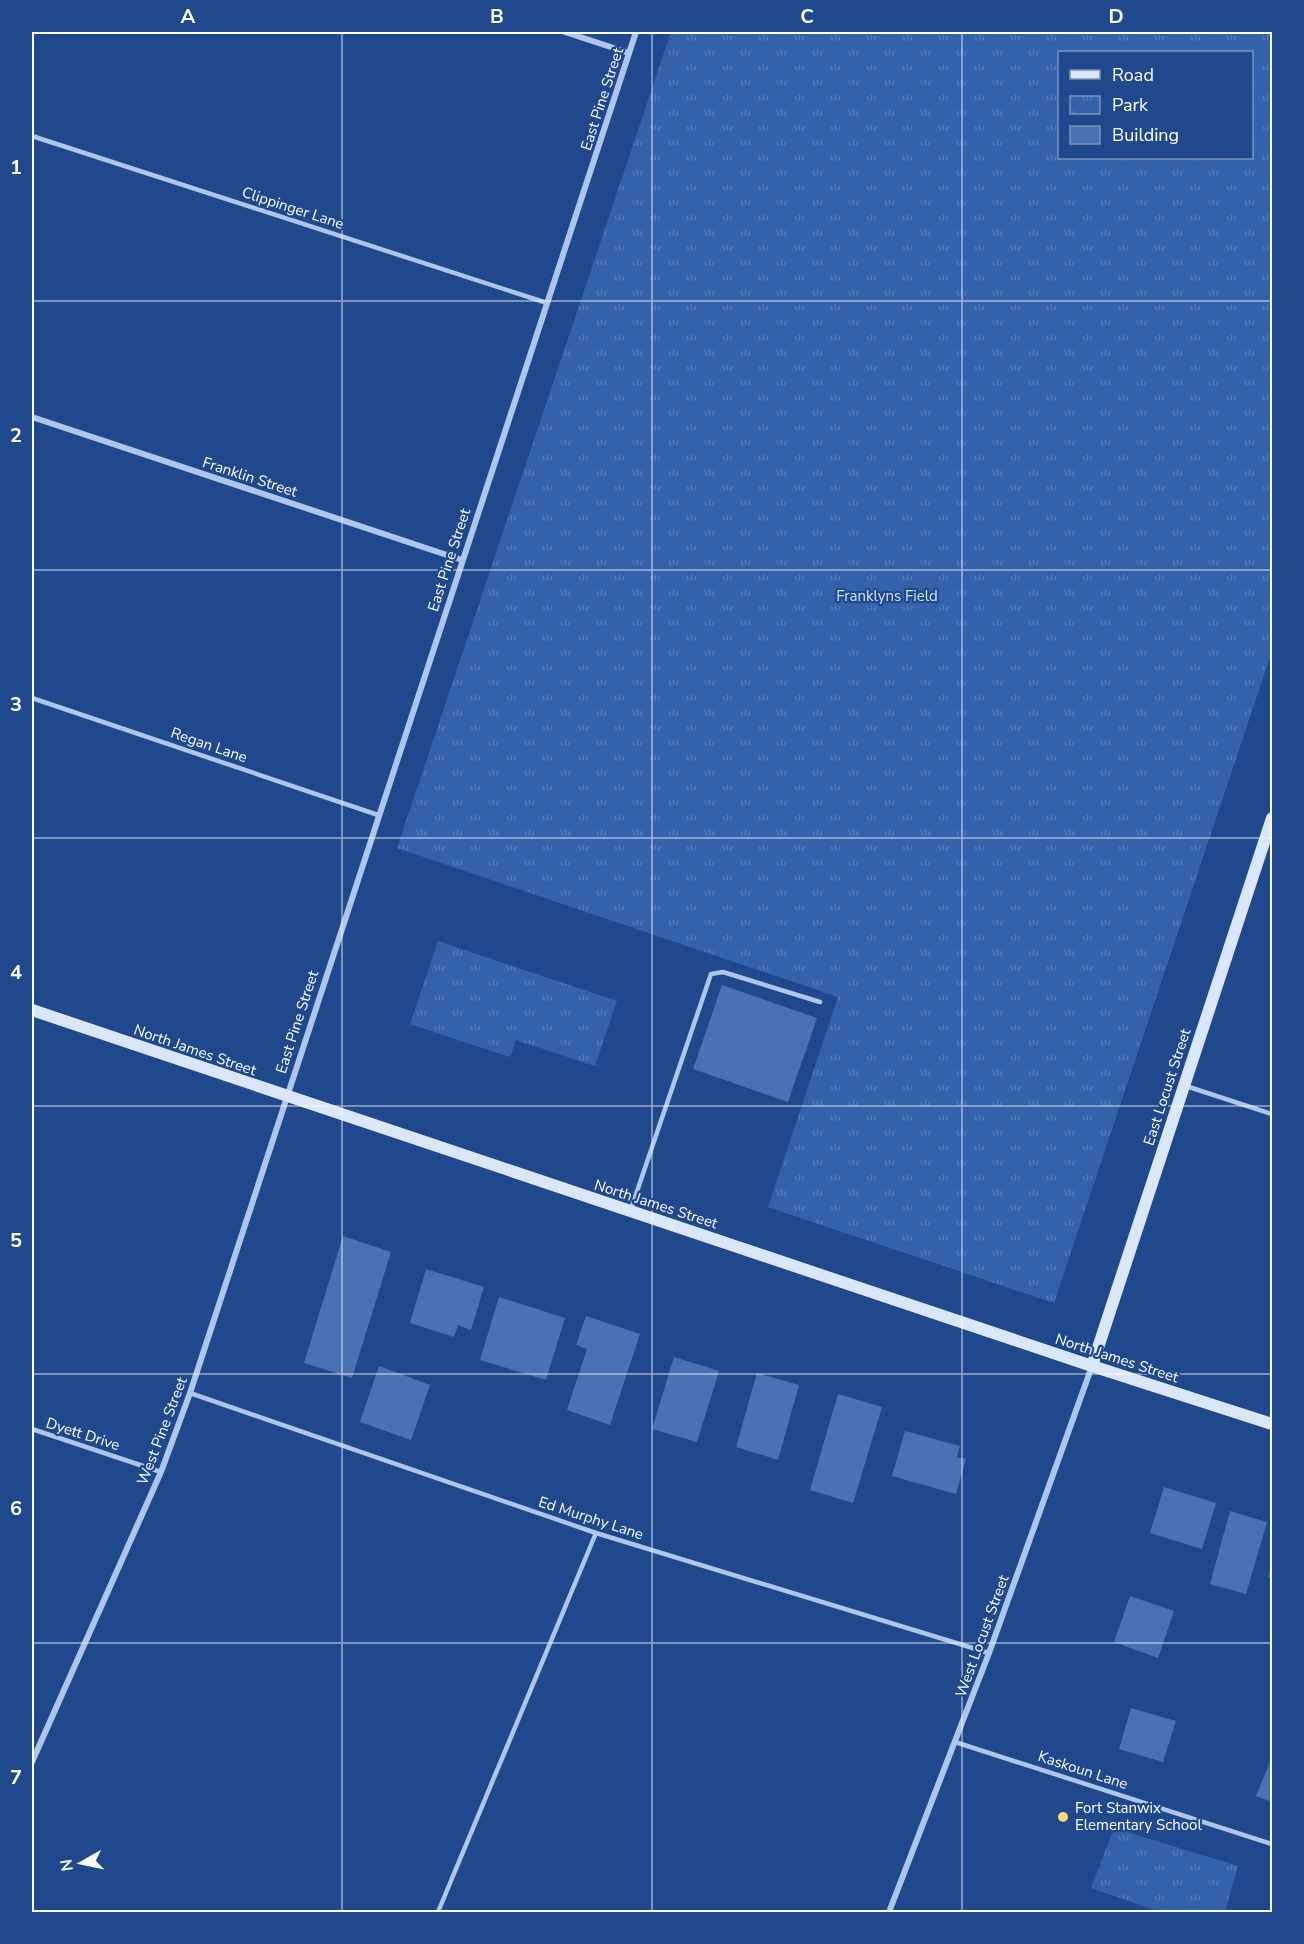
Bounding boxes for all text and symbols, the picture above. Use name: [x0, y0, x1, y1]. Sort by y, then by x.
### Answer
text: A: [181, 3, 196, 30]
text: B: [490, 3, 504, 30]
text: C: [800, 3, 814, 30]
text: D: [1108, 3, 1124, 30]
street label: East Pine Street: [576, 44, 628, 153]
legend: [1058, 51, 1253, 159]
text: Road: [1112, 63, 1154, 87]
text: Park: [1112, 93, 1149, 117]
text: Building: [1112, 123, 1179, 147]
text: 1: [10, 154, 22, 181]
street label: Clippinger Lane: [239, 182, 347, 234]
text: 2: [10, 422, 22, 449]
street label: Franklin Street: [200, 452, 301, 502]
street label: East Pine Street: [423, 505, 475, 614]
park label: Franklyns Field: [836, 586, 938, 606]
text: 3: [10, 691, 22, 718]
street label: Regan Lane: [168, 723, 250, 767]
text: 4: [10, 959, 22, 986]
street label: East Pine Street: [271, 967, 323, 1076]
street label: North James Street: [131, 1020, 260, 1081]
street label: East Locust Street: [1139, 1025, 1196, 1148]
street label: North James Street: [592, 1175, 721, 1234]
text: 5: [10, 1227, 22, 1254]
street label: North James Street: [1053, 1329, 1182, 1388]
street label: West Pine Street: [132, 1373, 192, 1488]
street label: Dyett Drive: [44, 1413, 122, 1455]
street label: Ed Murphy Lane: [536, 1492, 646, 1544]
text: 6: [10, 1495, 22, 1522]
street label: West Locust Street: [951, 1571, 1014, 1700]
street label: Kaskoun Lane: [1035, 1746, 1131, 1794]
text: 7: [10, 1764, 22, 1791]
place label: Fort Stanwix Elementary School: [1075, 1798, 1202, 1835]
marker: Fort Stanwix Elementary School: [1056, 1810, 1070, 1824]
north arrow: [51, 1833, 111, 1893]
text: N: [55, 1858, 79, 1873]

